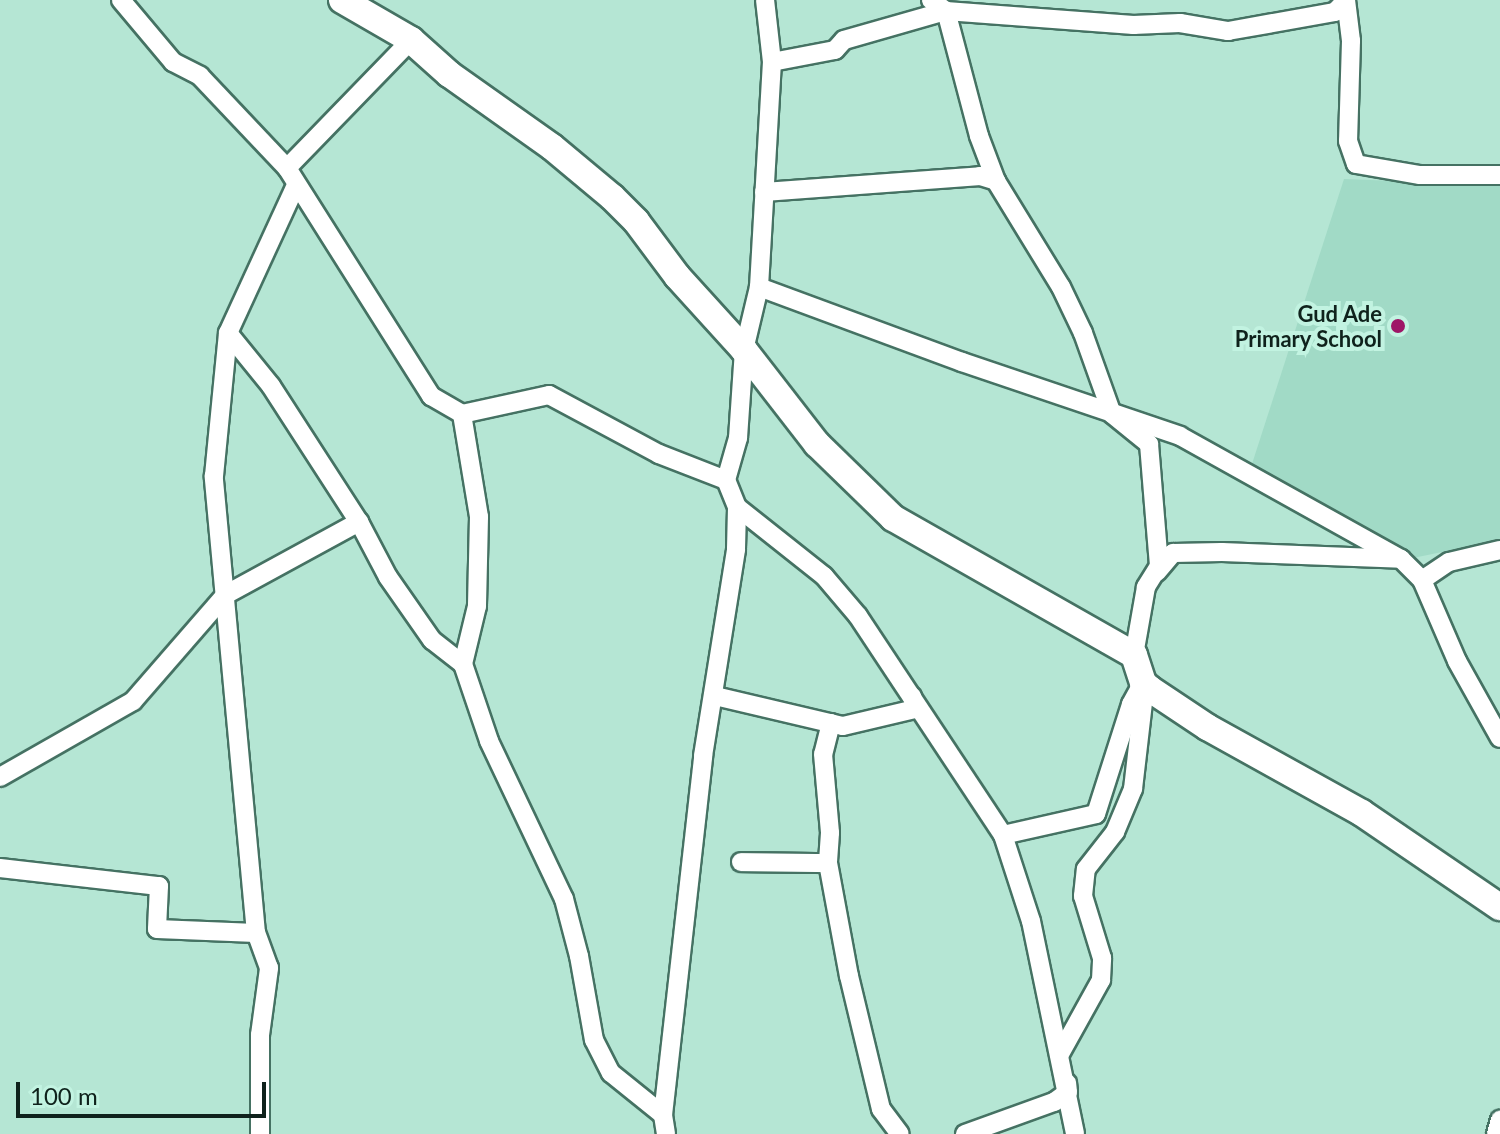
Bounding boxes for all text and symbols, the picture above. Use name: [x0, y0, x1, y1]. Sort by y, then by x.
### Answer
place label: Gud Ade Primary School: [1234, 300, 1382, 352]
marker: Gud Ade Primary School: [1389, 317, 1407, 335]
scale bar: [20, 1066, 270, 1116]
text: 100 m: [30, 1081, 98, 1110]

